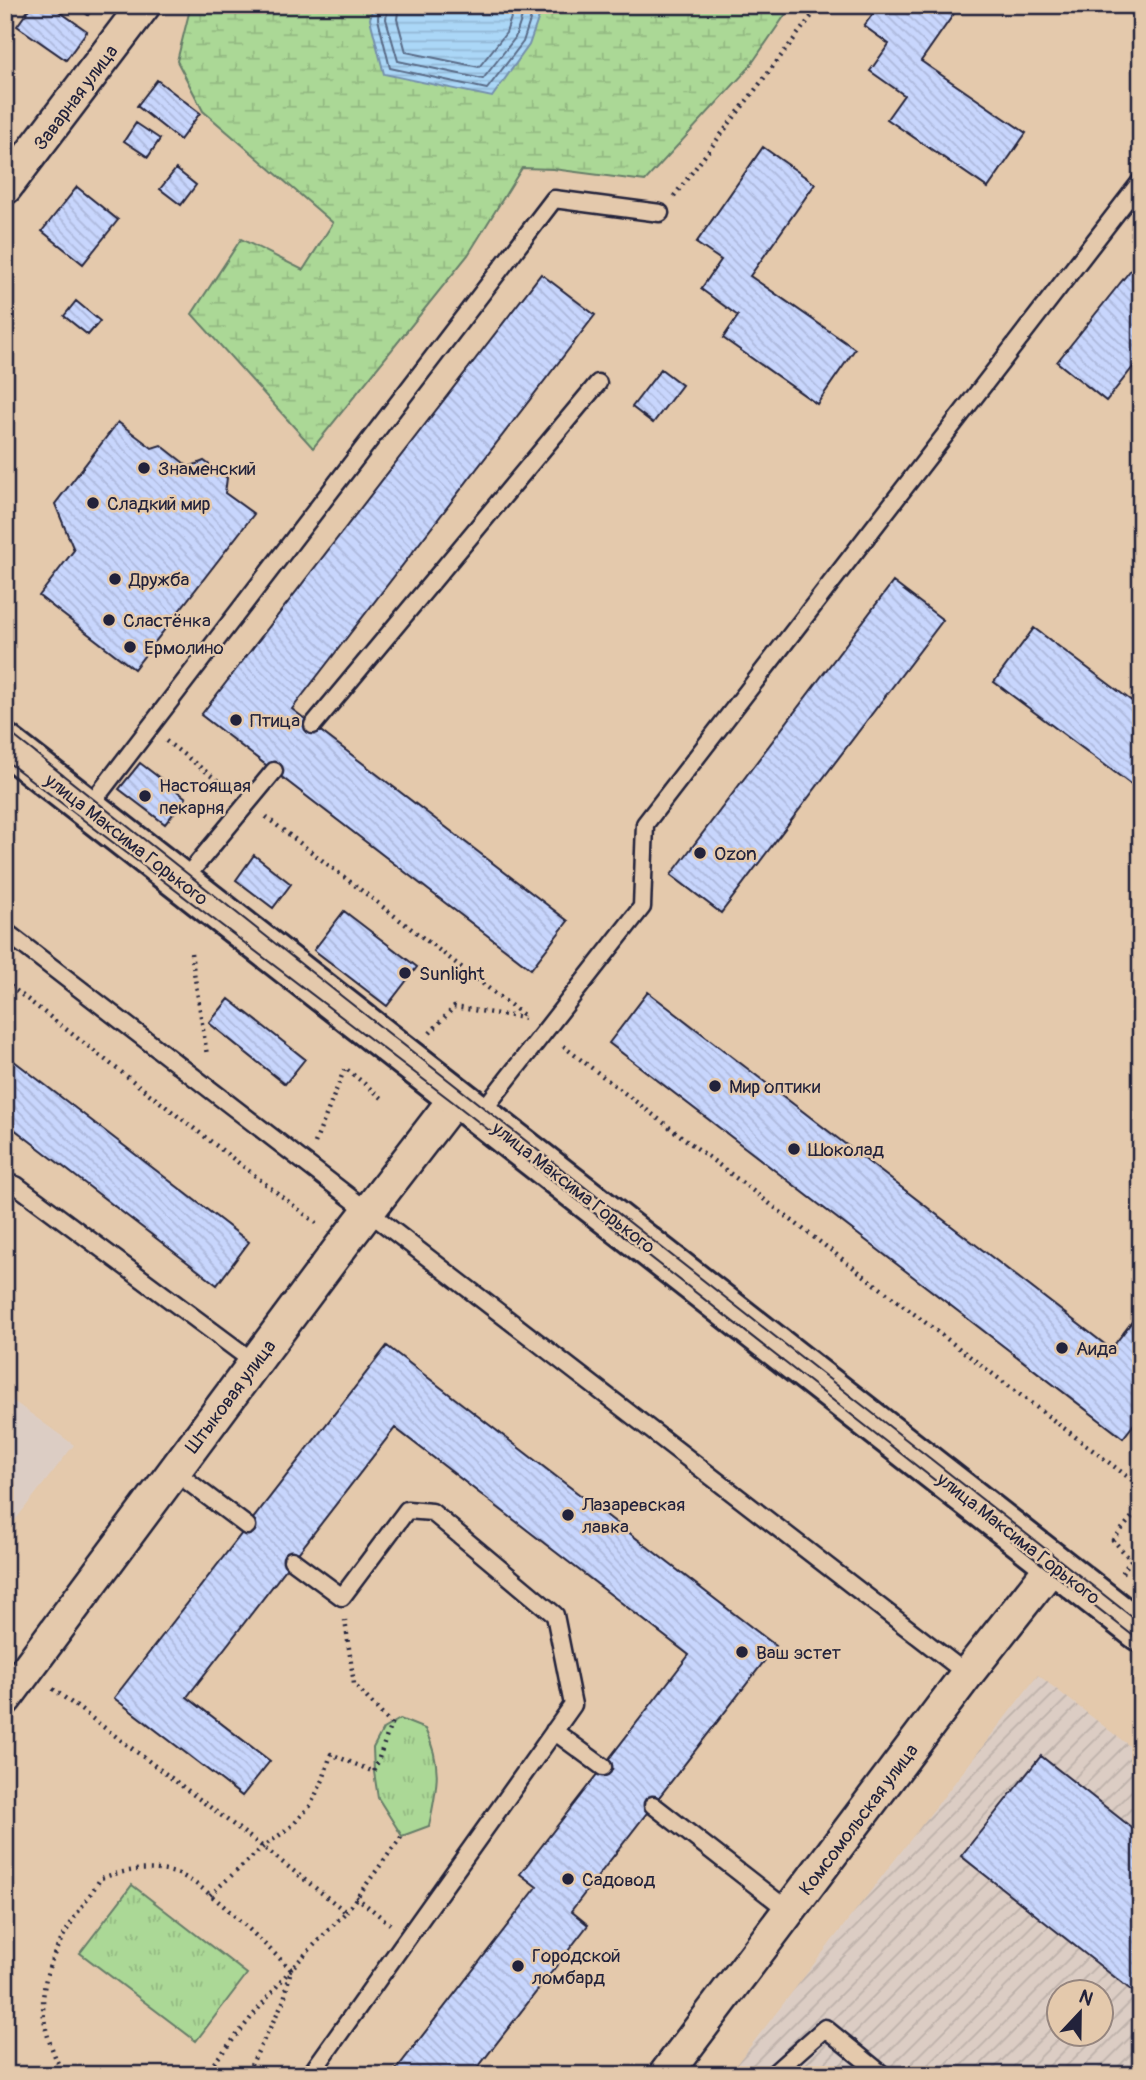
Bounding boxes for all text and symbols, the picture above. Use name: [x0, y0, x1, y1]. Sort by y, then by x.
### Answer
street label: Заварная улица: [28, 40, 123, 155]
place label: Знаменский: [158, 457, 256, 481]
marker: Знаменский: [136, 460, 152, 476]
place label: Сладкий мир: [107, 492, 210, 516]
marker: Сладкий мир: [85, 495, 101, 511]
place label: Дружба: [128, 568, 190, 592]
marker: Дружба: [107, 571, 123, 587]
place label: Сластёнка: [123, 609, 211, 633]
marker: Сластёнка: [101, 612, 117, 628]
place label: Ермолино: [144, 636, 224, 660]
marker: Ермолино: [122, 639, 138, 655]
place label: Птица: [250, 709, 300, 733]
marker: Птица: [228, 712, 244, 728]
street label: улица Максима Горького: [39, 768, 213, 911]
place label: Настоящая пекарня: [159, 774, 251, 820]
marker: Настоящая пекарня: [137, 788, 153, 804]
place label: Ozon: [714, 842, 757, 866]
marker: Ozon: [692, 845, 708, 861]
place label: Sunlight: [419, 962, 485, 986]
marker: Sunlight: [397, 965, 413, 981]
place label: Мир оптики: [729, 1075, 821, 1099]
marker: Мир оптики: [707, 1078, 723, 1094]
street label: улица Максима Горького: [486, 1116, 660, 1259]
place label: Шоколад: [808, 1138, 885, 1162]
marker: Шоколад: [786, 1141, 802, 1157]
street label: Штыковая улица: [180, 1335, 281, 1458]
place label: Аида: [1076, 1337, 1117, 1361]
marker: Аида: [1054, 1340, 1070, 1356]
street label: улица Максима Горького: [931, 1467, 1105, 1610]
place label: Лазаревская лавка: [581, 1493, 685, 1539]
marker: Лазаревская лавка: [560, 1507, 576, 1523]
place label: Ваш эстет: [756, 1641, 842, 1665]
marker: Ваш эстет: [734, 1644, 750, 1660]
street label: Комсомольская улица: [794, 1739, 924, 1900]
place label: Садовод: [582, 1868, 656, 1892]
marker: Садовод: [560, 1871, 576, 1887]
place label: Городской ломбард: [532, 1944, 621, 1990]
marker: Городской ломбард: [510, 1958, 526, 1974]
north arrow: [1044, 1979, 1114, 2048]
text: N: [1076, 1985, 1097, 2012]

